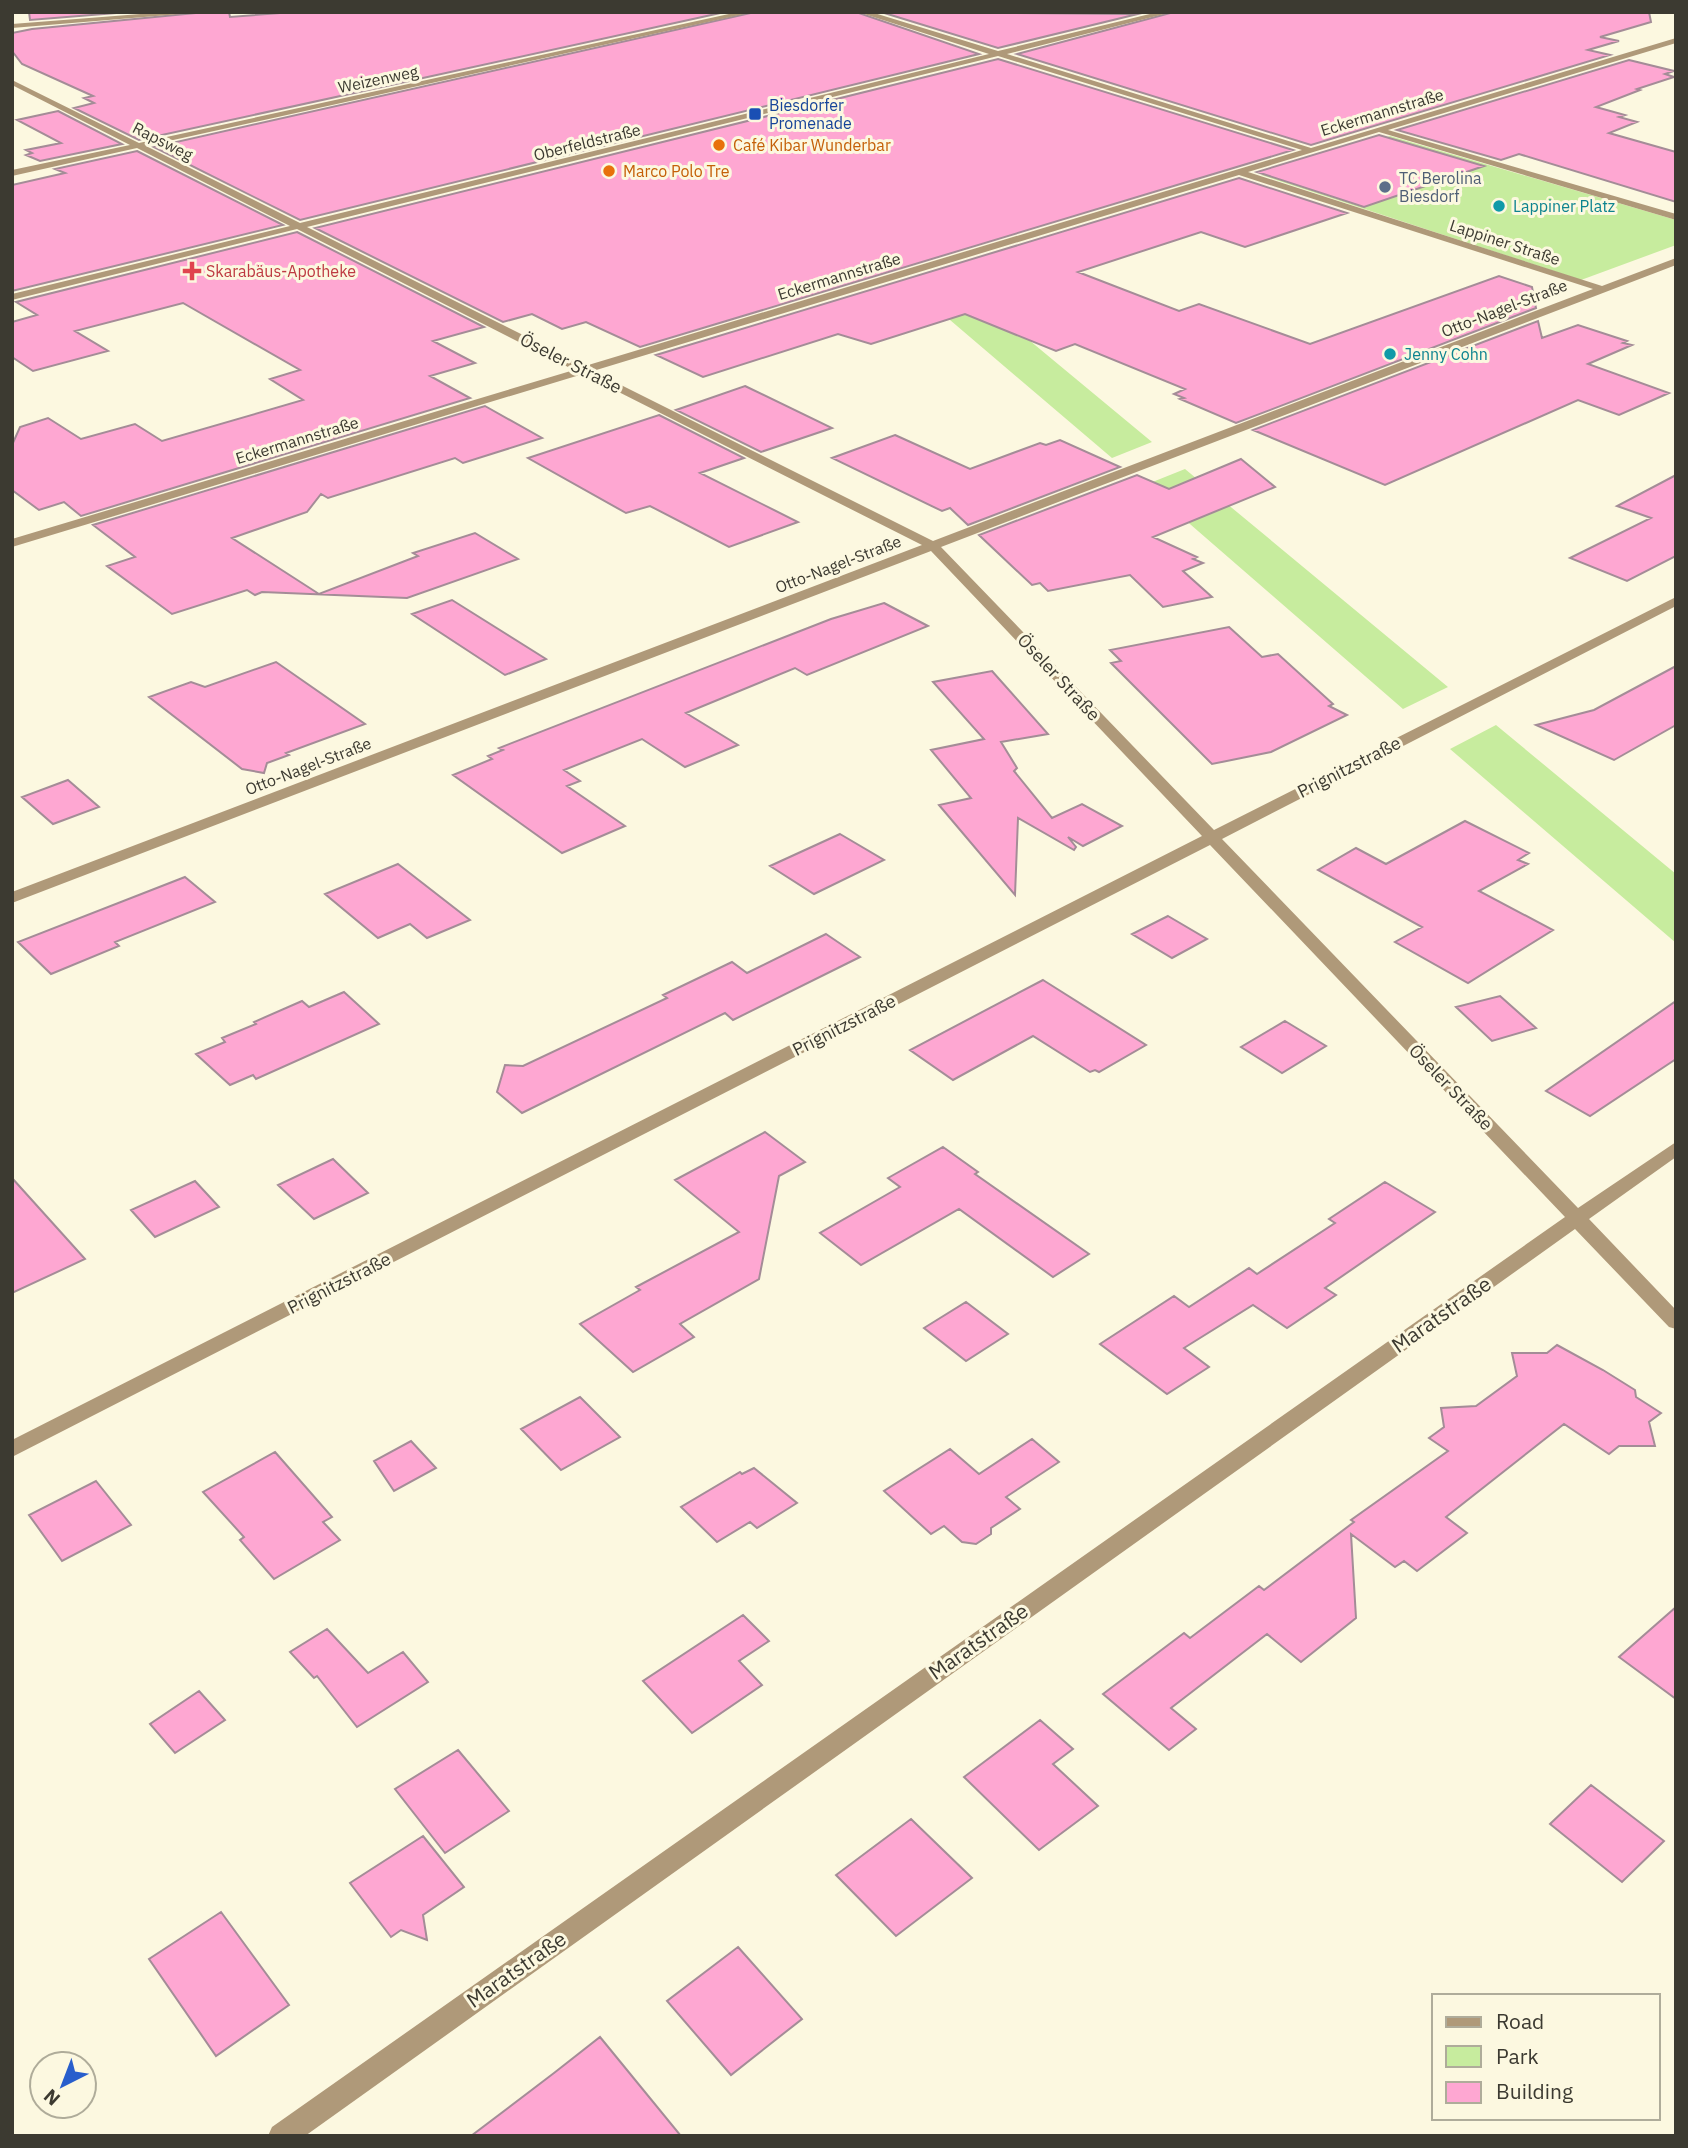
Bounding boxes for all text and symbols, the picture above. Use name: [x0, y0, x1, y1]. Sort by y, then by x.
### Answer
street label: Weizenweg: [336, 61, 420, 97]
street label: Eckermannstraße: [1318, 84, 1446, 140]
place label: Biesdorfer Promenade: [769, 95, 852, 133]
marker: Biesdorfer Promenade: [747, 106, 763, 122]
street label: Rapsweg: [130, 117, 197, 165]
street label: Oberfeldstraße: [531, 119, 643, 165]
place label: Café Kibar Wunderbar: [733, 135, 891, 155]
marker: Café Kibar Wunderbar: [711, 137, 727, 153]
place label: Marco Polo Tre: [623, 161, 730, 181]
marker: Marco Polo Tre: [601, 163, 617, 179]
place label: TC Berolina Biesdorf: [1399, 168, 1482, 206]
marker: TC Berolina Biesdorf: [1377, 179, 1393, 195]
place label: Lappiner Platz: [1513, 196, 1615, 216]
marker: Lappiner Platz: [1491, 198, 1507, 214]
street label: Lappiner Straße: [1447, 215, 1563, 269]
street label: Eckermannstraße: [775, 248, 903, 304]
place label: Skarabäus-Apotheke: [206, 261, 356, 281]
marker: Skarabäus-Apotheke: [184, 263, 200, 279]
street label: Otto-Nagel-Straße: [1438, 275, 1570, 341]
street label: Öseler Straße: [516, 327, 626, 399]
place label: Jenny Cohn: [1404, 344, 1488, 364]
marker: Jenny Cohn: [1382, 346, 1398, 362]
street label: Eckermannstraße: [233, 412, 361, 468]
street label: Otto-Nagel-Straße: [772, 531, 904, 597]
street label: Öseler Straße: [1013, 628, 1105, 726]
street label: Prignitzstraße: [1293, 731, 1405, 803]
street label: Otto-Nagel-Straße: [242, 733, 374, 799]
street label: Prignitzstraße: [788, 989, 900, 1061]
street label: Öseler Straße: [1404, 1039, 1498, 1135]
street label: Prignitzstraße: [283, 1247, 395, 1319]
street label: Maratstraße: [1386, 1269, 1496, 1359]
street label: Maratstraße: [923, 1596, 1033, 1686]
street label: Maratstraße: [461, 1924, 571, 2014]
legend: [1432, 1994, 1660, 2120]
text: Road: [1496, 2007, 1544, 2035]
text: Park: [1496, 2042, 1539, 2070]
north arrow: [28, 2050, 98, 2120]
text: Building: [1496, 2077, 1573, 2105]
text: N: [38, 2084, 65, 2111]

